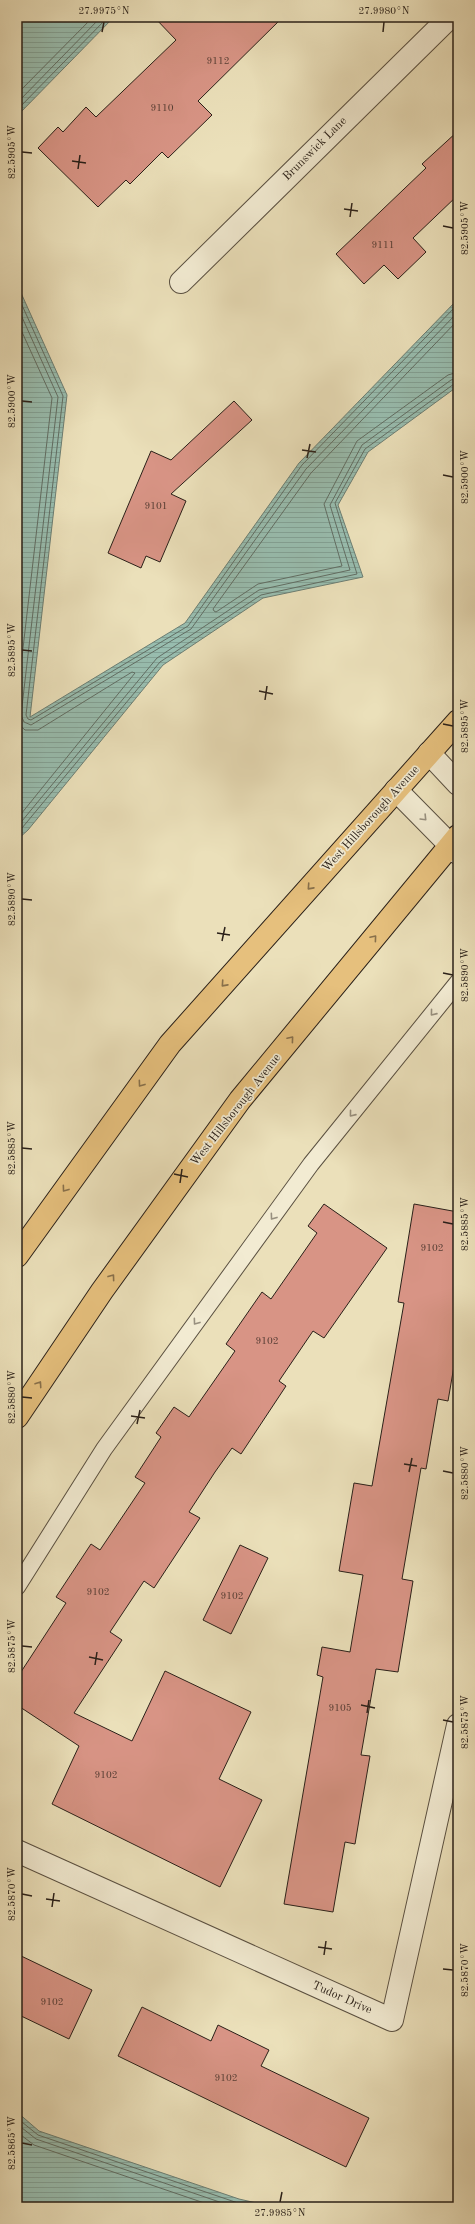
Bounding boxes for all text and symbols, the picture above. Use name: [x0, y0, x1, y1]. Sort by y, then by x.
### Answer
text: 27.9975°N: [78, 6, 130, 16]
text: 27.9980°N: [358, 6, 410, 16]
house number: 9112: [206, 56, 230, 66]
house number: 9110: [150, 103, 174, 113]
street label: Brunswick Lane: [281, 114, 350, 183]
text: 82.5905°W: [7, 125, 17, 179]
text: 82.5905°W: [460, 201, 470, 255]
house number: 9111: [371, 240, 395, 250]
text: 82.5900°W: [7, 374, 17, 428]
text: 82.5900°W: [460, 450, 470, 504]
house number: 9101: [144, 501, 168, 511]
text: 82.5895°W: [7, 623, 17, 677]
text: 82.5895°W: [460, 699, 470, 753]
street label: West Hillsborough Avenue: [320, 763, 422, 874]
one-way arrow: [419, 813, 426, 821]
text: 82.5890°W: [7, 872, 17, 926]
one-way arrow: [308, 882, 315, 889]
one-way arrow: [369, 936, 376, 943]
text: 82.5890°W: [460, 948, 470, 1002]
one-way arrow: [221, 979, 229, 987]
one-way arrow: [431, 1008, 438, 1015]
one-way arrow: [286, 1036, 293, 1043]
street label: West Hillsborough Avenue: [189, 1051, 284, 1168]
one-way arrow: [139, 1080, 146, 1087]
one-way arrow: [349, 1109, 356, 1116]
text: 82.5885°W: [7, 1121, 17, 1175]
one-way arrow: [62, 1185, 70, 1192]
text: 82.5885°W: [460, 1197, 470, 1251]
one-way arrow: [270, 1213, 278, 1220]
house number: 9102: [420, 1243, 444, 1253]
one-way arrow: [107, 1274, 114, 1281]
one-way arrow: [193, 1318, 201, 1325]
house number: 9102: [255, 1336, 279, 1346]
text: 82.5880°W: [7, 1370, 17, 1424]
one-way arrow: [34, 1382, 41, 1389]
text: 82.5880°W: [460, 1446, 470, 1500]
house number: 9102: [86, 1587, 110, 1597]
house number: 9102: [220, 1591, 244, 1601]
text: 82.5875°W: [7, 1619, 17, 1673]
text: 82.5875°W: [460, 1695, 470, 1749]
house number: 9105: [328, 1703, 352, 1713]
house number: 9102: [94, 1770, 118, 1780]
text: 82.5870°W: [7, 1867, 17, 1921]
text: 82.5870°W: [460, 1943, 470, 1997]
street label: Tudor Drive: [310, 1979, 374, 2017]
house number: 9102: [40, 1997, 64, 2007]
house number: 9102: [214, 2073, 238, 2083]
text: 82.5865°W: [7, 2116, 17, 2170]
text: 27.9985°N: [254, 2208, 306, 2218]

